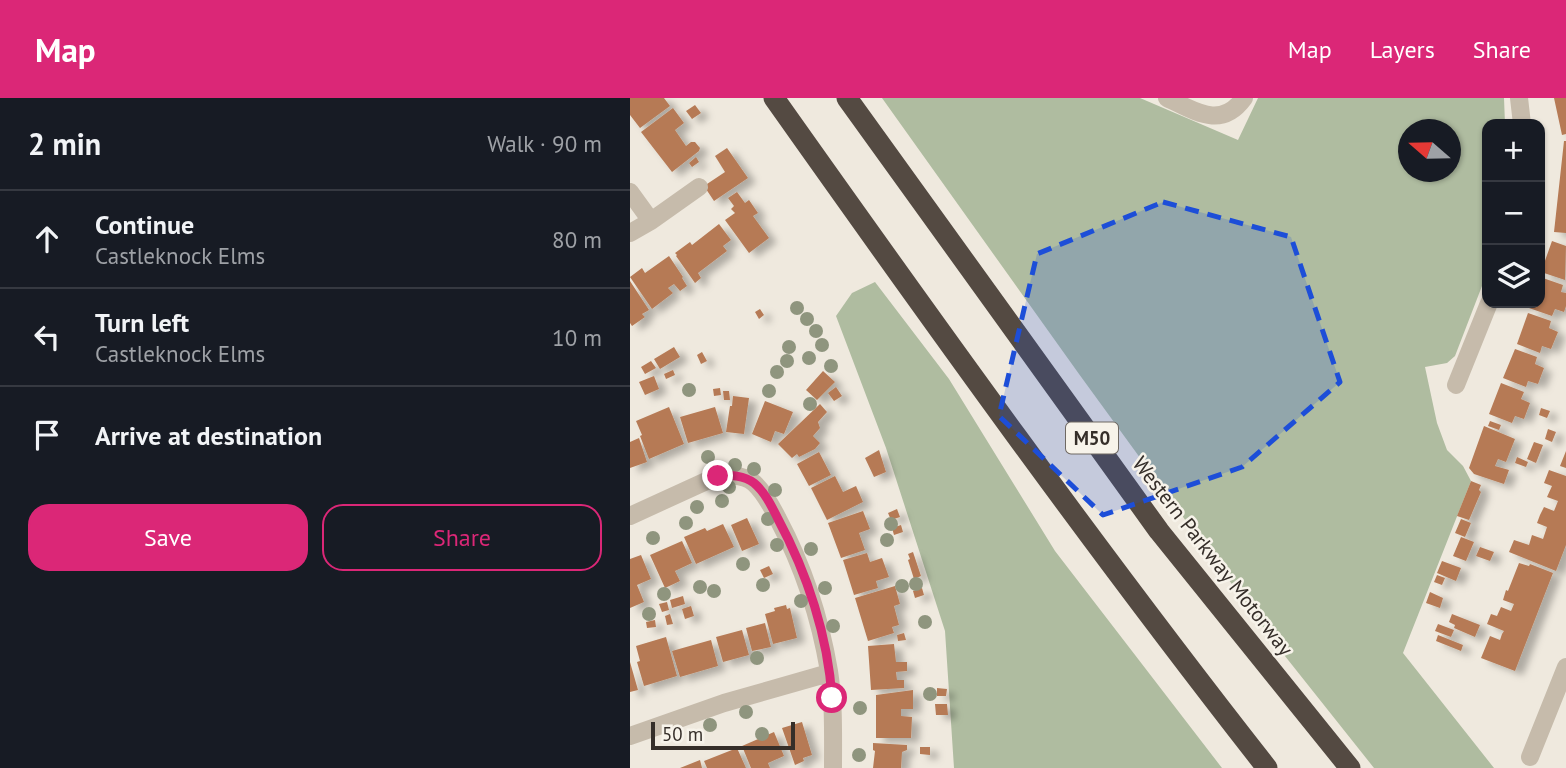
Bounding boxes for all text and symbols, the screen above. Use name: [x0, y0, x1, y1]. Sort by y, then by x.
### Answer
text: Map: [35, 28, 96, 71]
text: Map: [1288, 34, 1332, 65]
text: Layers: [1370, 34, 1435, 65]
text: Share: [1473, 34, 1531, 65]
north arrow: [1398, 119, 1461, 182]
map controls: [1482, 119, 1545, 308]
button: +: [1482, 119, 1545, 182]
text: 2 min: [28, 124, 101, 163]
text: Walk · 90 m: [487, 129, 602, 158]
button: −: [1482, 182, 1545, 245]
text: Continue: [95, 208, 194, 241]
icon: ahead: [28, 220, 66, 258]
text: 80 m: [552, 225, 602, 254]
text: Castleknock Elms: [95, 241, 265, 270]
button: layers: [1482, 245, 1545, 308]
text: Turn left: [95, 306, 189, 339]
icon: left: [28, 318, 66, 356]
text: 10 m: [552, 323, 602, 352]
text: Castleknock Elms: [95, 339, 265, 368]
icon: arrive: [28, 416, 66, 454]
text: Arrive at destination: [95, 419, 322, 452]
road number: M50: [1066, 422, 1118, 454]
street label: Western Parkway Motorway: [1127, 451, 1299, 661]
route end: [702, 460, 733, 491]
button: Save: [28, 504, 308, 571]
button: Share: [322, 504, 602, 571]
route start: [816, 682, 847, 713]
scale bar: [651, 719, 794, 751]
text: 50 m: [662, 722, 703, 746]

